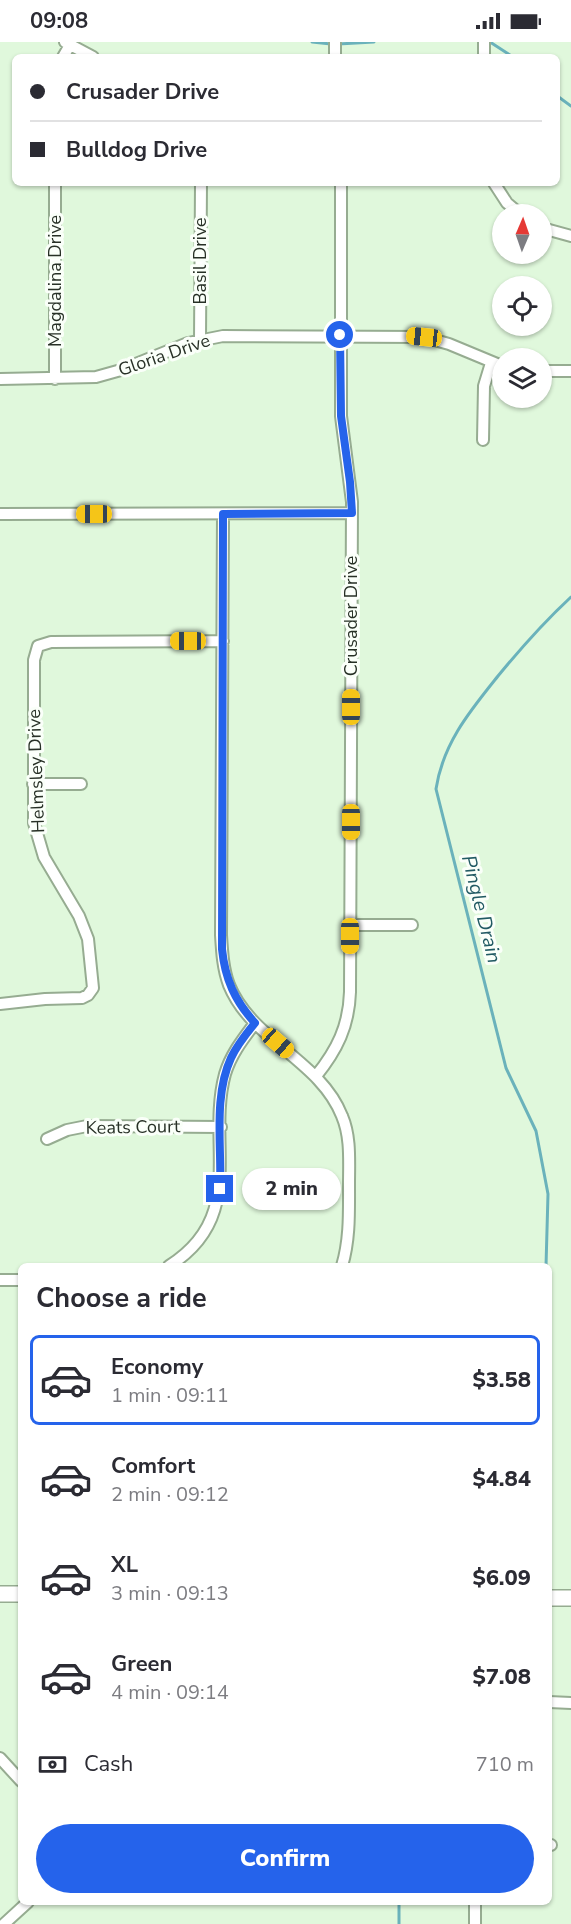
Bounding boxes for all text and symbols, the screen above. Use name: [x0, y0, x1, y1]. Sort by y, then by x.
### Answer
text: 09:08: [30, 6, 88, 36]
text: Crusader Drive: [66, 77, 219, 107]
text: Bulldog Drive: [66, 135, 207, 165]
north arrow: [492, 204, 552, 264]
map controls: [492, 204, 552, 408]
street label: Magdalina Drive: [43, 215, 67, 347]
street label: Basil Drive: [188, 217, 212, 305]
button: locate: [492, 276, 552, 336]
route start: [326, 321, 353, 348]
car: [405, 326, 443, 348]
street label: Gloria Drive: [115, 328, 213, 382]
button: layers: [492, 348, 552, 408]
car: [76, 505, 112, 523]
street label: Crusader Drive: [339, 556, 363, 676]
car: [170, 632, 206, 650]
car: [342, 689, 360, 725]
street label: Helmsley Drive: [22, 709, 50, 833]
car: [342, 804, 360, 840]
water label: Pingle Drain: [455, 852, 508, 966]
car: [341, 918, 359, 954]
car: [259, 1024, 297, 1062]
street label: Keats Court: [86, 1114, 181, 1140]
callout: 2 min: [241, 1168, 340, 1210]
route end: [206, 1175, 233, 1202]
text: 2 min: [265, 1175, 318, 1202]
text: Choose a ride: [36, 1280, 207, 1317]
text: Economy: [111, 1352, 203, 1382]
icon: car: [39, 1353, 93, 1407]
text: $3.58: [472, 1365, 531, 1395]
text: 1 min · 09:11: [111, 1382, 229, 1409]
text: Comfort: [111, 1451, 195, 1481]
icon: car: [39, 1452, 93, 1506]
text: $4.84: [472, 1464, 531, 1494]
text: 2 min · 09:12: [111, 1481, 229, 1508]
text: XL: [111, 1550, 138, 1580]
icon: car: [39, 1551, 93, 1605]
text: $6.09: [472, 1563, 531, 1593]
text: 3 min · 09:13: [111, 1580, 229, 1607]
text: Green: [111, 1649, 172, 1679]
icon: car: [39, 1650, 93, 1704]
text: $7.08: [472, 1662, 531, 1692]
text: 4 min · 09:14: [111, 1679, 229, 1706]
icon: cash: [36, 1748, 69, 1781]
text: Cash: [84, 1749, 133, 1779]
text: 710 m: [476, 1751, 534, 1778]
button: Confirm: [36, 1824, 534, 1893]

